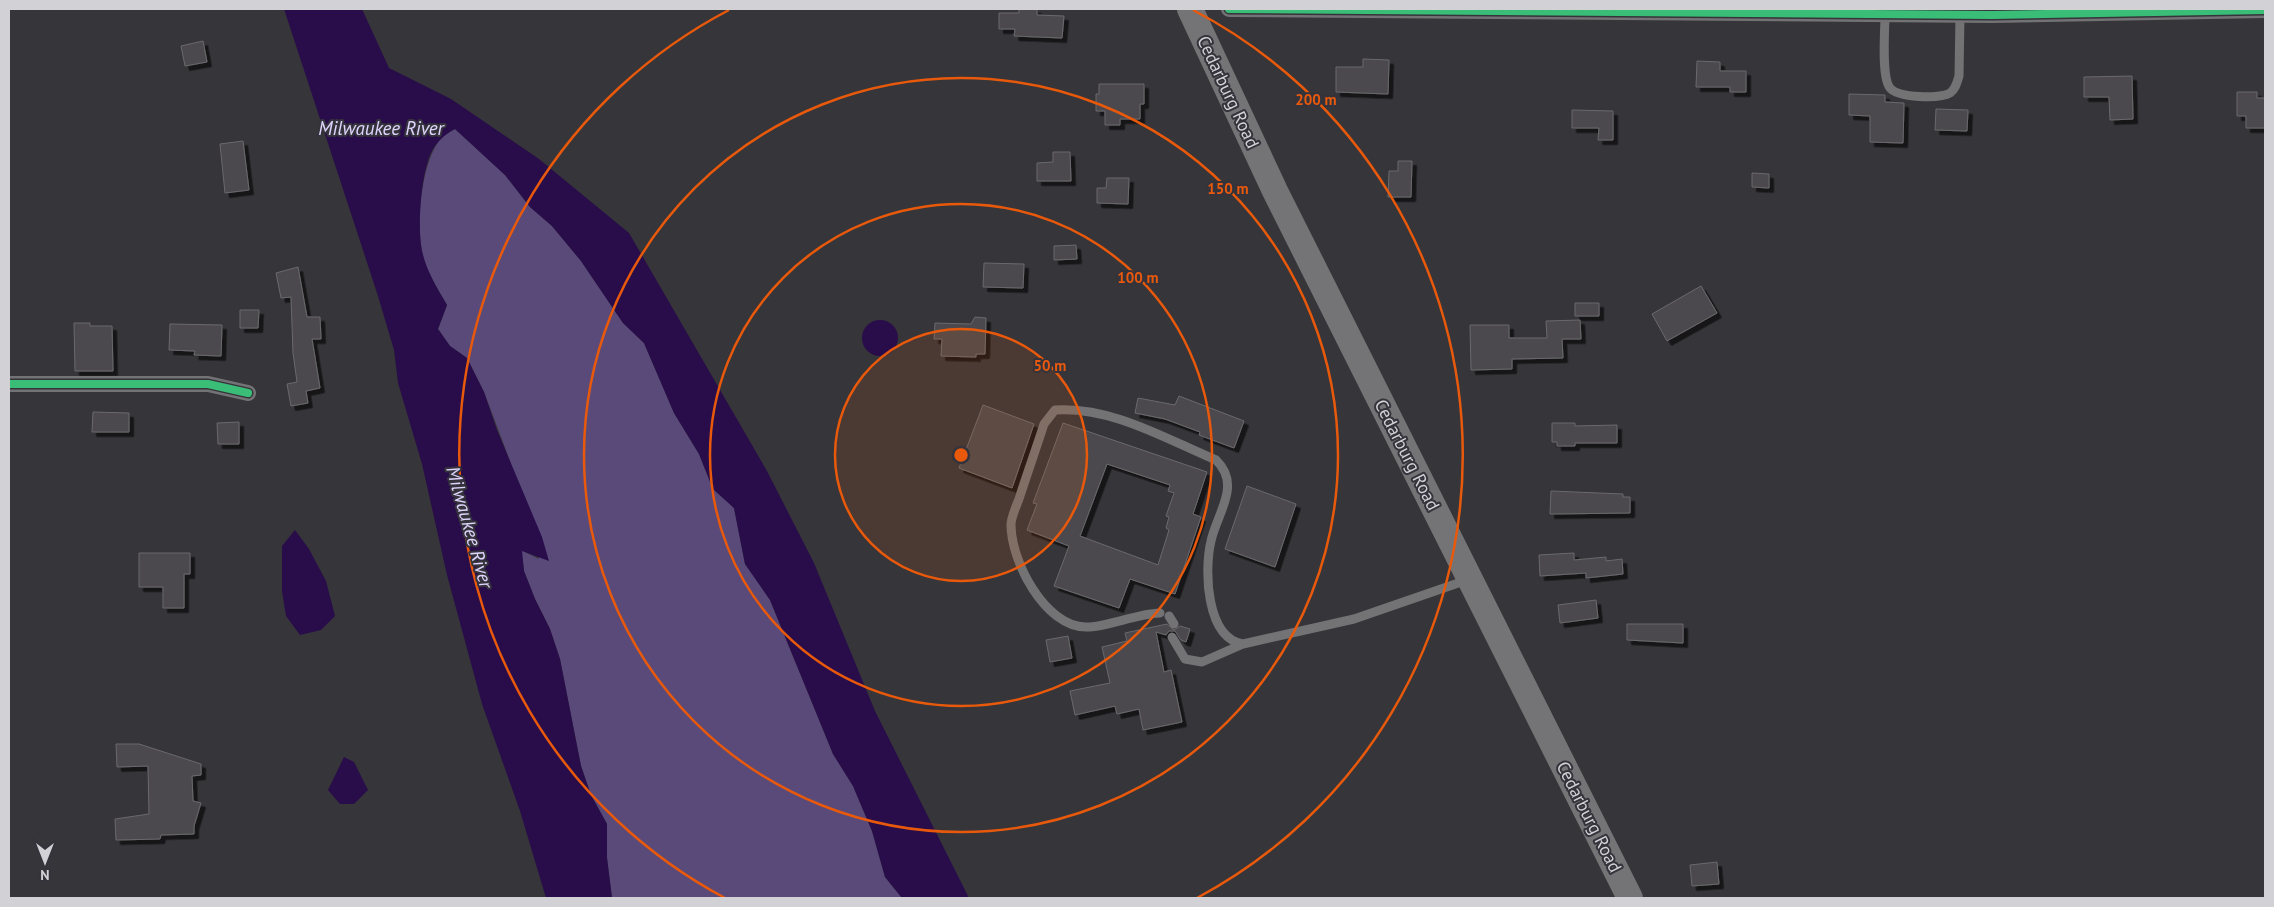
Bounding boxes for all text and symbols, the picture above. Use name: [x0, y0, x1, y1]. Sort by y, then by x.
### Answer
street label: Cedarburg Road: [1192, 32, 1265, 152]
text: 200 m: [1295, 90, 1337, 109]
water label: Milwaukee River: [318, 116, 446, 140]
text: 150 m: [1207, 179, 1249, 198]
text: 100 m: [1117, 268, 1159, 287]
text: 50 m: [1034, 356, 1066, 375]
street label: Cedarburg Road: [1370, 395, 1445, 514]
centre of rings: [952, 446, 970, 464]
water label: Milwaukee River: [441, 463, 499, 592]
street label: Cedarburg Road: [1552, 757, 1627, 876]
north arrow: [20, 837, 70, 887]
text: N: [40, 866, 50, 884]

